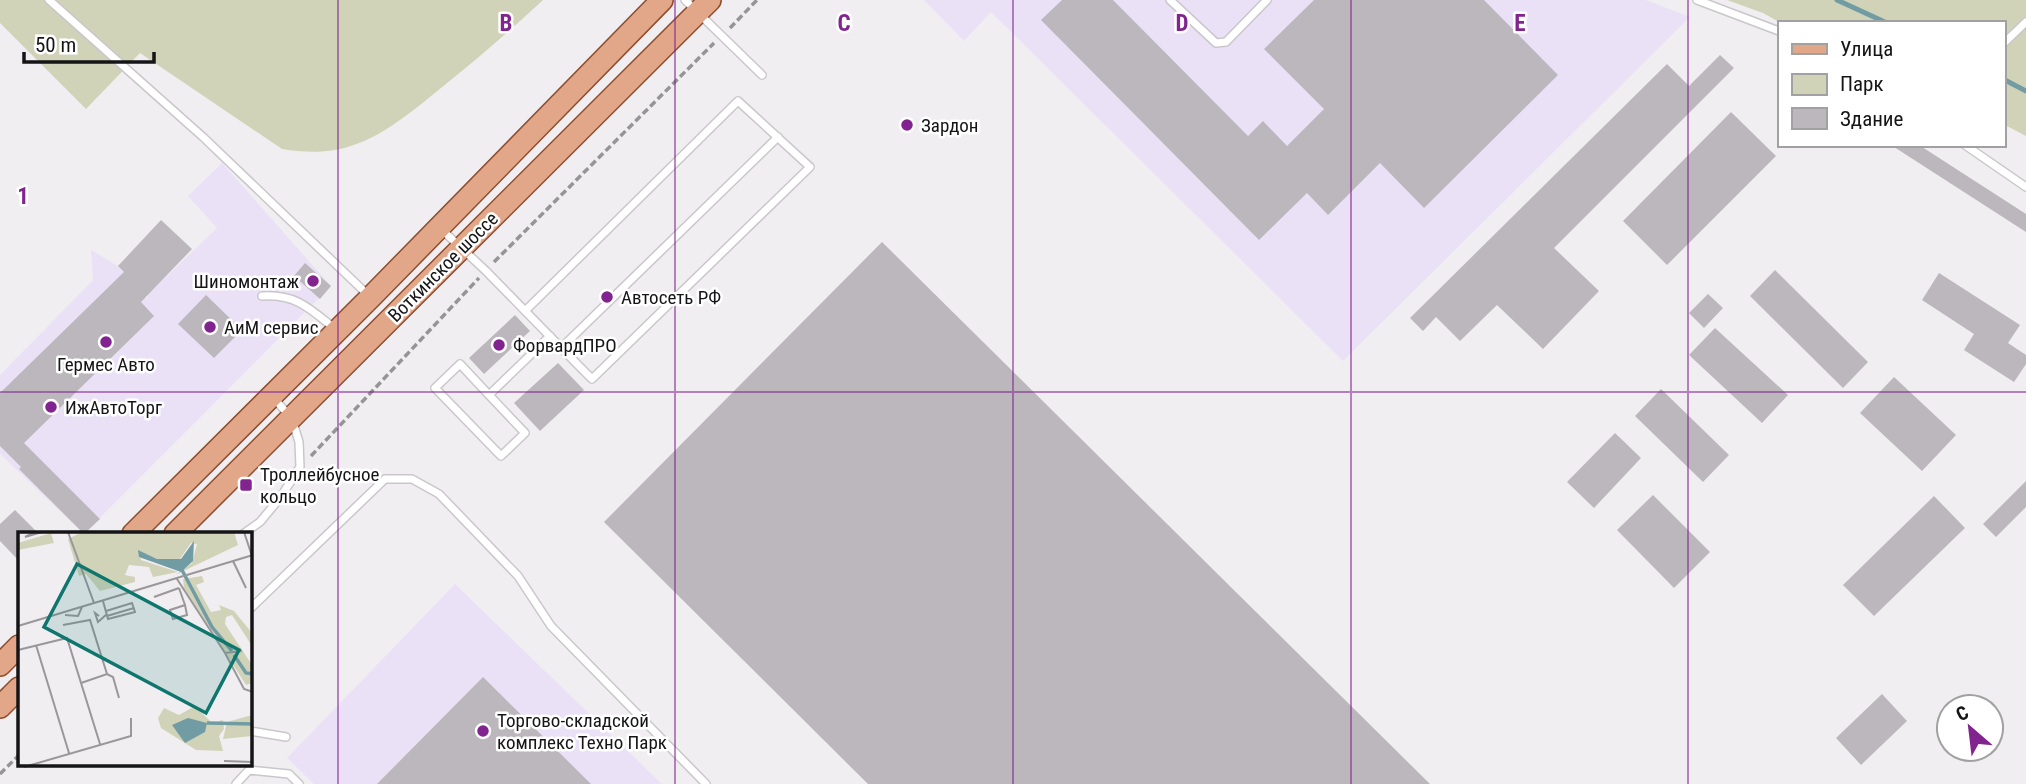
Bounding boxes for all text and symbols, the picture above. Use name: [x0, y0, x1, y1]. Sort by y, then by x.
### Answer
text: B: [500, 10, 512, 37]
text: C: [837, 10, 851, 37]
text: D: [1176, 10, 1189, 37]
text: E: [1514, 10, 1526, 37]
scale bar: [24, 21, 154, 65]
legend: [1778, 21, 2005, 147]
text: 50 m: [35, 33, 76, 57]
text: Улица: [1840, 37, 1893, 61]
text: Парк: [1840, 72, 1884, 96]
text: Здание: [1840, 107, 1904, 131]
place label: Зардон: [921, 114, 979, 137]
marker: Зардон: [899, 117, 915, 133]
text: 1: [17, 183, 29, 210]
street label: Воткинское шоссе: [383, 207, 503, 327]
place label: Шиномонтаж: [194, 270, 299, 293]
marker: Шиномонтаж: [305, 273, 321, 289]
place label: Автосеть РФ: [621, 286, 721, 309]
marker: Автосеть РФ: [599, 289, 615, 305]
place label: АиМ сервис: [224, 316, 319, 339]
marker: АиМ сервис: [202, 319, 218, 335]
marker: Гермес Авто: [98, 334, 114, 350]
place label: ФорвардПРО: [513, 334, 617, 357]
marker: ФорвардПРО: [491, 337, 507, 353]
place label: Гермес Авто: [57, 353, 155, 376]
place label: ИжАвтоТорг: [65, 396, 162, 419]
marker: ИжАвтоТорг: [43, 399, 59, 415]
place label: Троллейбусное кольцо: [260, 463, 380, 508]
marker: Троллейбусное кольцо: [238, 477, 254, 493]
inset map: [18, 532, 252, 766]
north arrow: [1935, 693, 2005, 763]
text: С: [1952, 701, 1973, 726]
place label: Торгово-складской комплекс Техно Парк: [497, 709, 667, 754]
marker: Торгово-складской комплекс Техно Парк: [475, 723, 491, 739]

